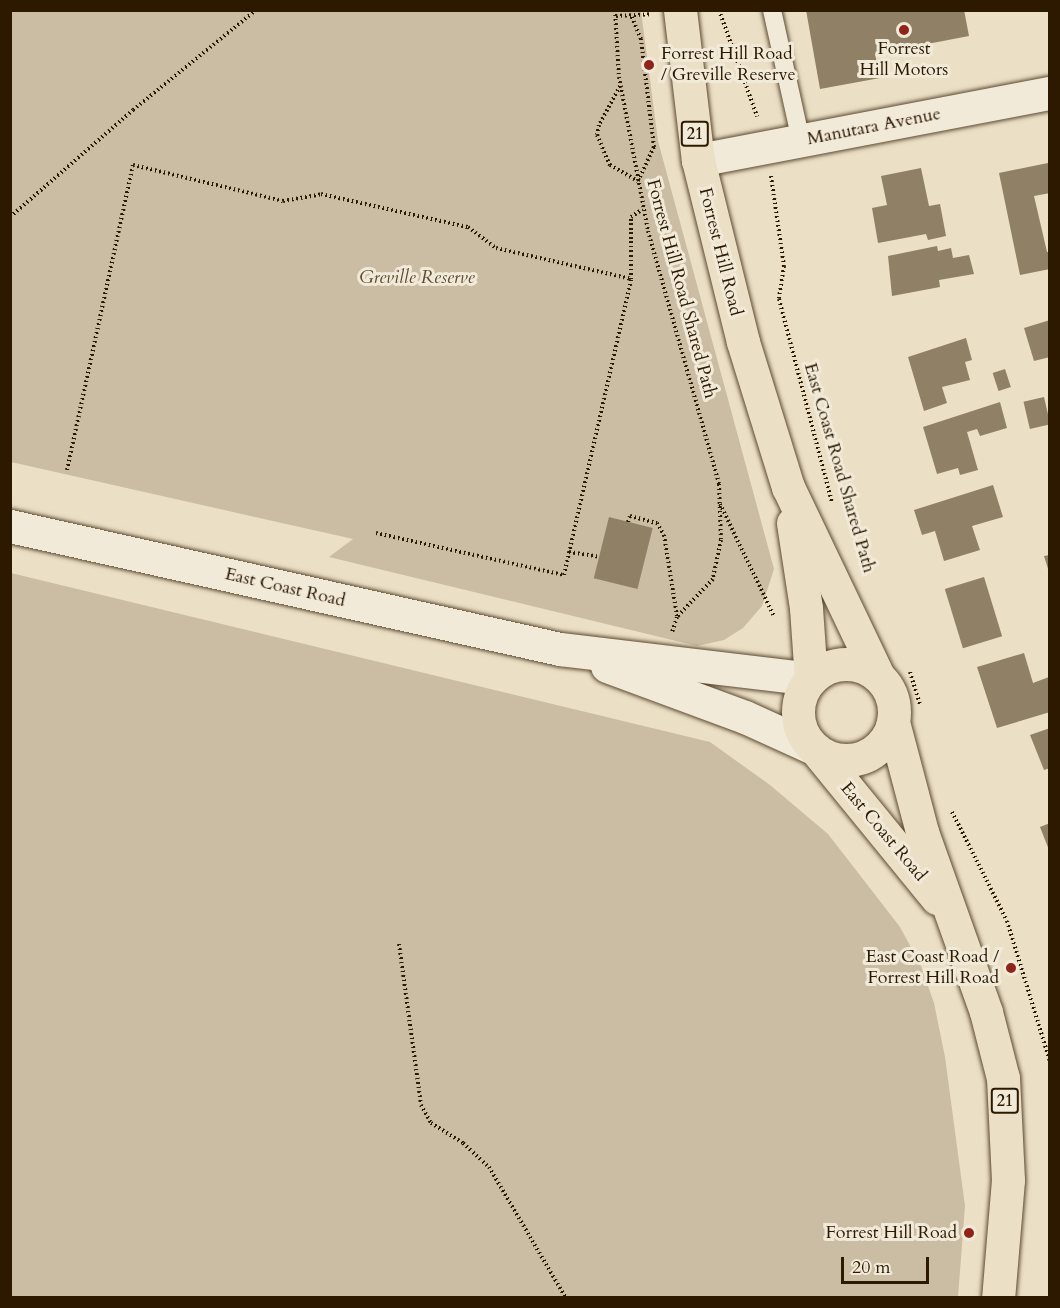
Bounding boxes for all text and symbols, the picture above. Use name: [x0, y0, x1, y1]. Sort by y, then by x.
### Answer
marker: Forrest Hill Motors: [897, 23, 911, 37]
place label: Forrest Hill Motors: [860, 39, 948, 82]
place label: Forrest Hill Road / Greville Reserve: [661, 44, 796, 86]
marker: Forrest Hill Road / Greville Reserve: [642, 58, 656, 72]
street label: Manutara Avenue: [805, 103, 943, 151]
road number: 21: [680, 121, 710, 147]
street label: Forrest Hill Road Shared Path: [641, 177, 721, 401]
street label: Forrest Hill Road: [694, 186, 746, 318]
park label: Greville Reserve: [359, 267, 475, 289]
street label: East Coast Road Shared Path: [799, 361, 879, 575]
street label: East Coast Road: [223, 564, 347, 612]
street label: East Coast Road: [835, 778, 931, 886]
place label: East Coast Road / Forrest Hill Road: [866, 947, 999, 990]
marker: East Coast Road / Forrest Hill Road: [1004, 961, 1018, 975]
road number: 21: [990, 1088, 1020, 1114]
place label: Forrest Hill Road: [826, 1222, 957, 1244]
marker: Forrest Hill Road: [962, 1226, 976, 1240]
scale bar: [844, 1245, 932, 1283]
text: 20 m: [852, 1255, 891, 1280]

